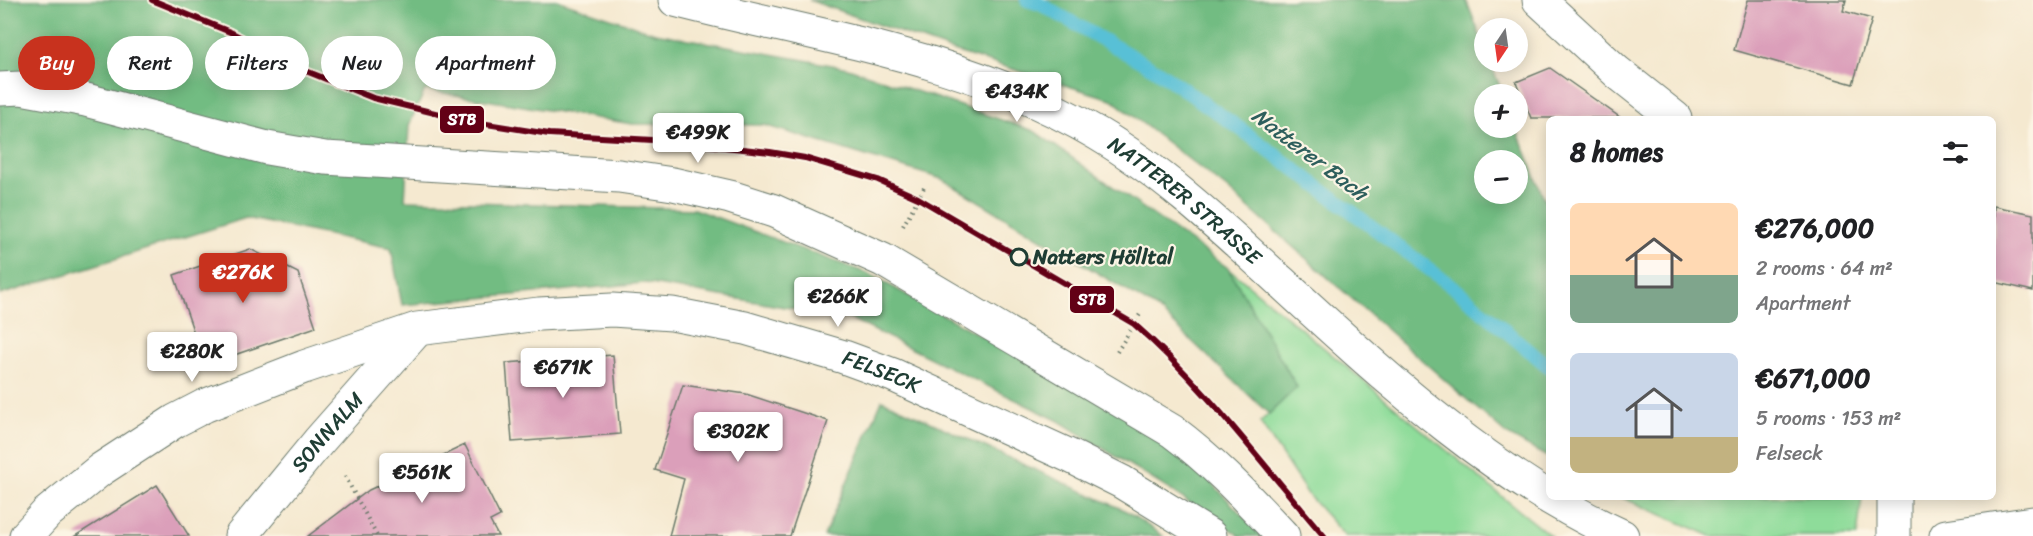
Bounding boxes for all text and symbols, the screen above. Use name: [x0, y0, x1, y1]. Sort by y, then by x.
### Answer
north arrow: [1474, 18, 1528, 72]
map controls: [1474, 18, 1528, 204]
chip: Buy: [18, 36, 95, 90]
chip: Rent: [107, 36, 193, 90]
chip: Filters: [205, 36, 309, 90]
chip: New: [321, 36, 403, 90]
chip: Apartment: [415, 36, 556, 90]
pin: €434K: [975, 72, 1059, 123]
text: €434K: [986, 74, 1048, 109]
button: +: [1474, 84, 1528, 138]
water label: Natterer Bach: [1243, 97, 1379, 212]
line badge: STB: [439, 105, 485, 134]
text: STB: [447, 105, 476, 134]
pin: €499K: [656, 113, 740, 164]
text: €499K: [667, 115, 729, 150]
street label: NATTERER STRASSE: [1100, 126, 1272, 276]
text: 8 homes: [1570, 129, 1663, 175]
icon: filters: [1939, 136, 1972, 169]
button: −: [1474, 150, 1528, 204]
text: €276,000: [1756, 205, 1874, 251]
icon: home: [1618, 227, 1690, 299]
place label: Natters Hölltal: [1032, 238, 1174, 276]
marker: Natters Hölltal: [1010, 248, 1028, 266]
text: 2 rooms · 64 m²: [1756, 251, 1893, 286]
pin: €276K: [201, 253, 285, 304]
text: €276K: [213, 255, 273, 290]
pin: €266K: [796, 277, 880, 328]
text: €266K: [808, 279, 868, 314]
line badge: STB: [1069, 285, 1115, 314]
text: STB: [1077, 285, 1106, 314]
text: Apartment: [1756, 286, 1850, 321]
pin: €280K: [150, 332, 234, 383]
text: €280K: [161, 334, 223, 369]
street label: FELSECK: [837, 339, 928, 405]
pin: €671K: [521, 348, 605, 399]
text: €671K: [535, 350, 591, 385]
text: €671,000: [1756, 355, 1870, 401]
icon: home: [1618, 377, 1690, 449]
street label: SONNALM: [281, 383, 374, 481]
text: 5 rooms · 153 m²: [1756, 401, 1901, 436]
pin: €302K: [696, 412, 780, 463]
text: €302K: [708, 414, 768, 449]
text: Felseck: [1756, 436, 1823, 471]
pin: €561K: [380, 453, 464, 504]
text: €561K: [393, 455, 451, 490]

